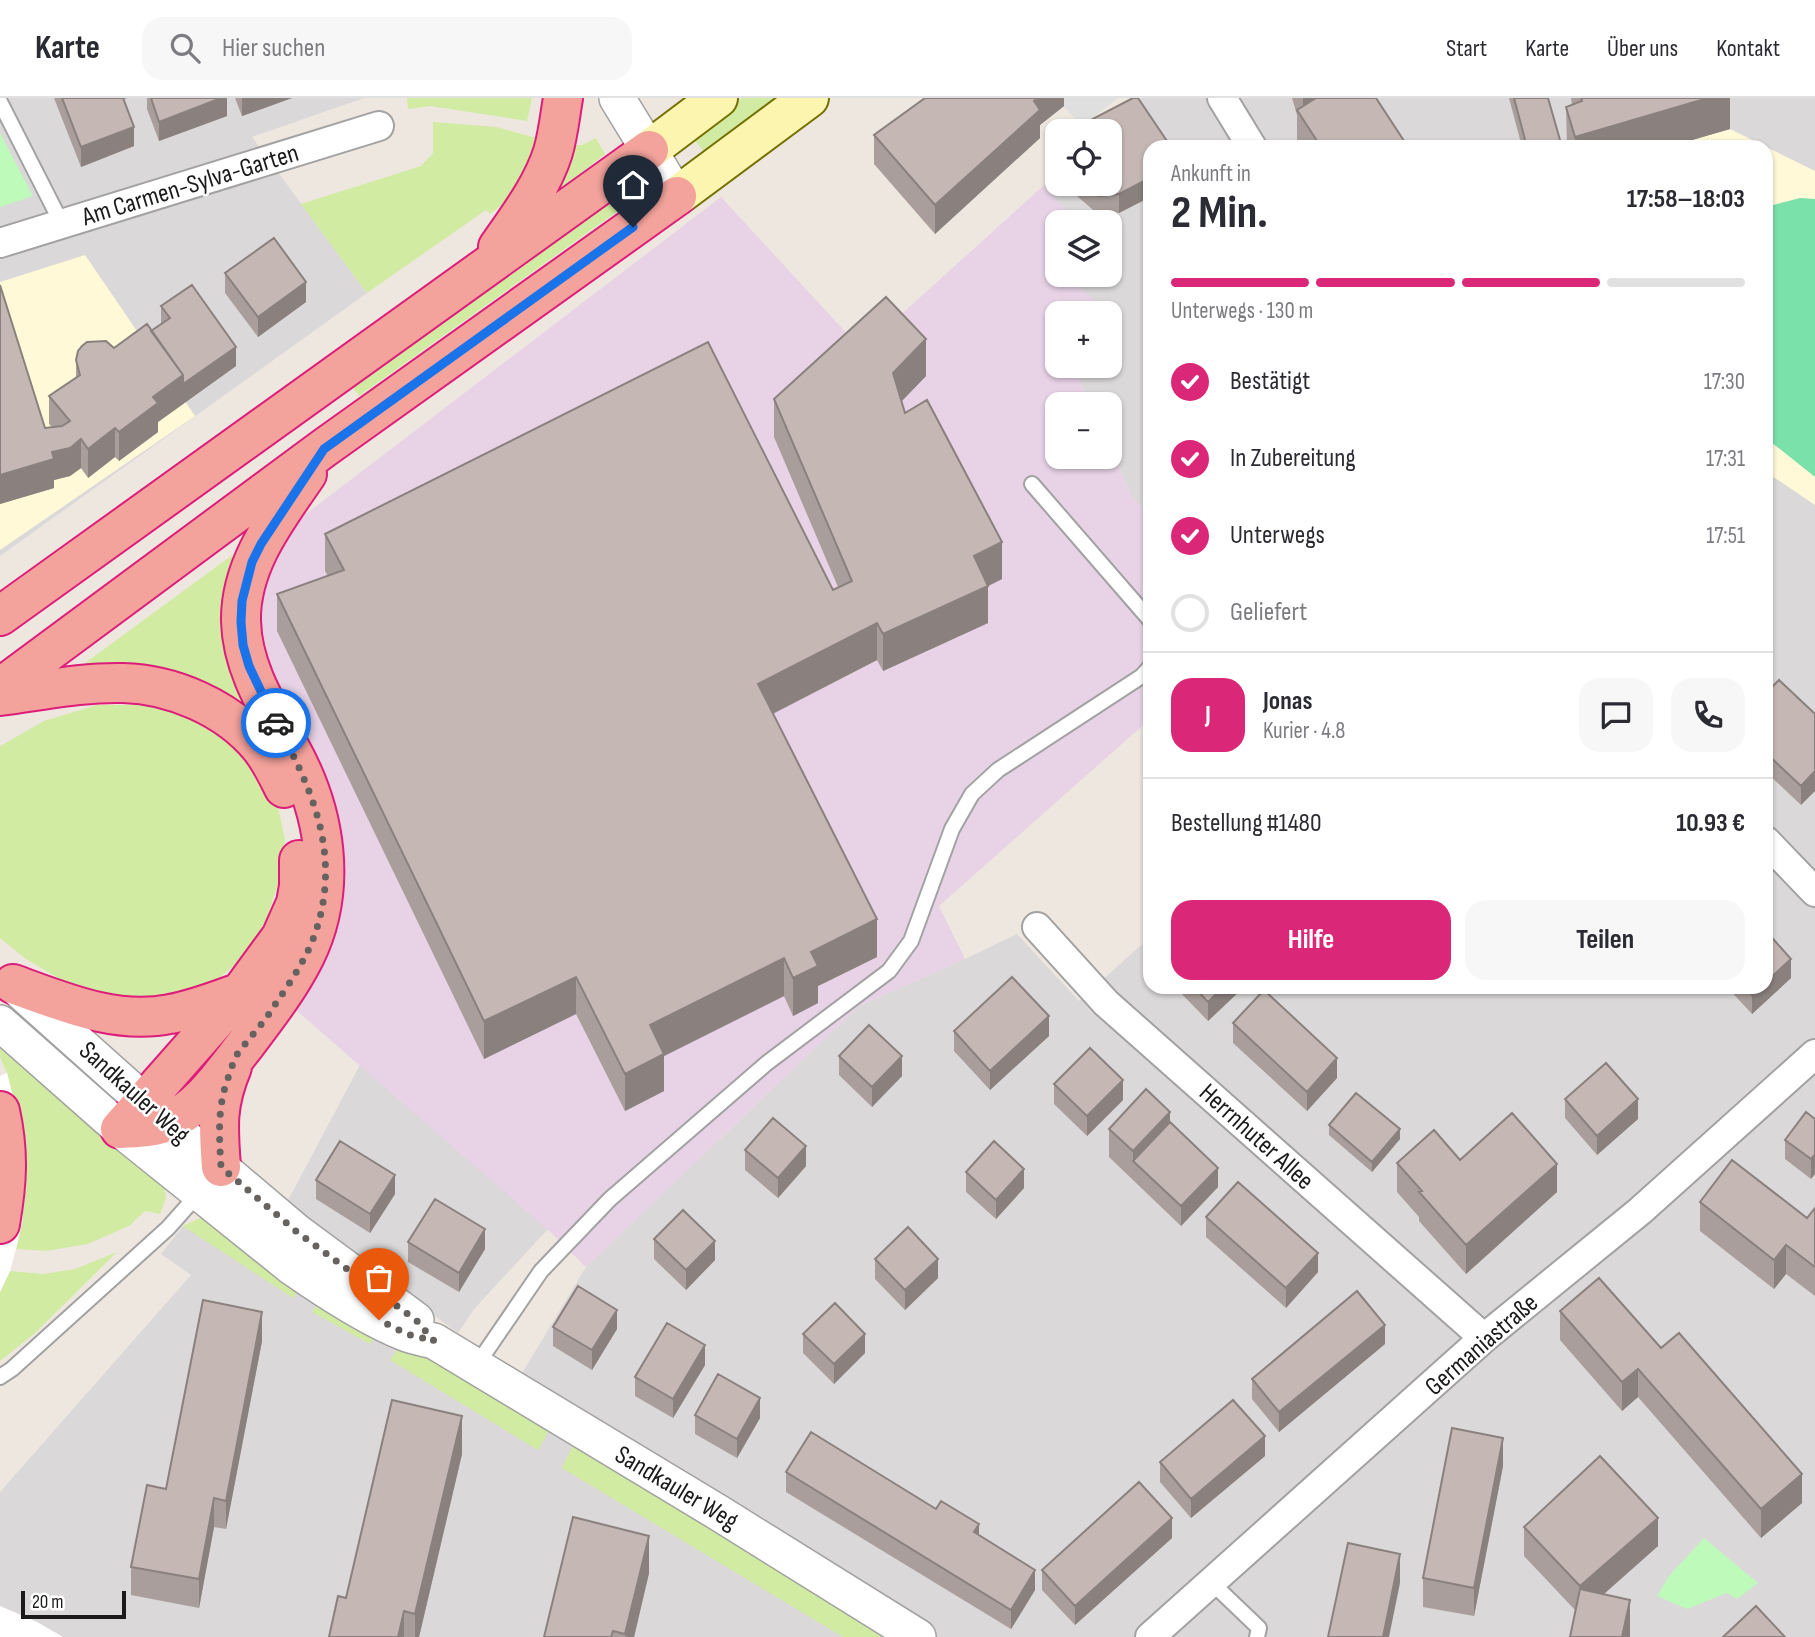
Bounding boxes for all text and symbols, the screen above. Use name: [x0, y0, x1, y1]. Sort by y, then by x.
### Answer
search box: [142, 17, 632, 80]
text: Karte: [35, 28, 100, 68]
icon: search: [166, 29, 204, 67]
text: Hier suchen: [222, 33, 325, 64]
text: Start: [1446, 34, 1487, 63]
text: Karte: [1525, 34, 1569, 63]
text: Über uns: [1607, 34, 1678, 63]
text: Kontakt: [1716, 34, 1780, 63]
map controls: [1045, 119, 1122, 469]
button: locate: [1045, 119, 1122, 196]
street label: Am Carmen-Sylva-Garten: [77, 138, 302, 233]
pin: [603, 155, 663, 227]
text: Ankunft in: [1171, 160, 1251, 188]
icon: home: [614, 166, 652, 204]
text: 17:58–18:03: [1627, 184, 1745, 215]
text: 2 Min.: [1171, 186, 1268, 241]
button: layers: [1045, 210, 1122, 287]
text: Unterwegs · 130 m: [1171, 297, 1313, 325]
button: +: [1045, 301, 1122, 378]
icon: check: [1171, 363, 1209, 401]
text: Bestätigt: [1230, 366, 1310, 397]
text: 17:30: [1704, 368, 1745, 396]
button: −: [1045, 392, 1122, 469]
icon: check: [1171, 440, 1209, 478]
text: In Zubereitung: [1230, 443, 1356, 474]
text: 17:31: [1706, 445, 1745, 473]
icon: check: [1171, 517, 1209, 555]
text: Unterwegs: [1230, 520, 1325, 551]
text: 17:51: [1706, 522, 1745, 550]
text: Geliefert: [1230, 597, 1307, 628]
button: chat: [1579, 678, 1653, 752]
button: phone: [1671, 678, 1745, 752]
text: Jonas: [1263, 686, 1312, 717]
courier: [241, 688, 311, 758]
text: J: [1205, 700, 1211, 731]
icon: car: [257, 704, 295, 742]
text: Kurier · 4.8: [1263, 717, 1345, 745]
text: Bestellung #1480: [1171, 808, 1322, 839]
text: 10.93 €: [1676, 808, 1745, 839]
button: Hilfe: [1171, 900, 1451, 980]
button: Teilen: [1465, 900, 1745, 980]
street label: Sandkauler Weg: [72, 1035, 196, 1151]
street label: Herrnhuter Allee: [1192, 1078, 1320, 1197]
pin: [349, 1248, 409, 1320]
icon: bag: [360, 1259, 398, 1297]
street label: Germaniastraße: [1419, 1288, 1545, 1403]
street label: Sandkauler Weg: [609, 1439, 743, 1537]
scale bar: [21, 1588, 126, 1620]
text: 20 m: [32, 1591, 64, 1614]

